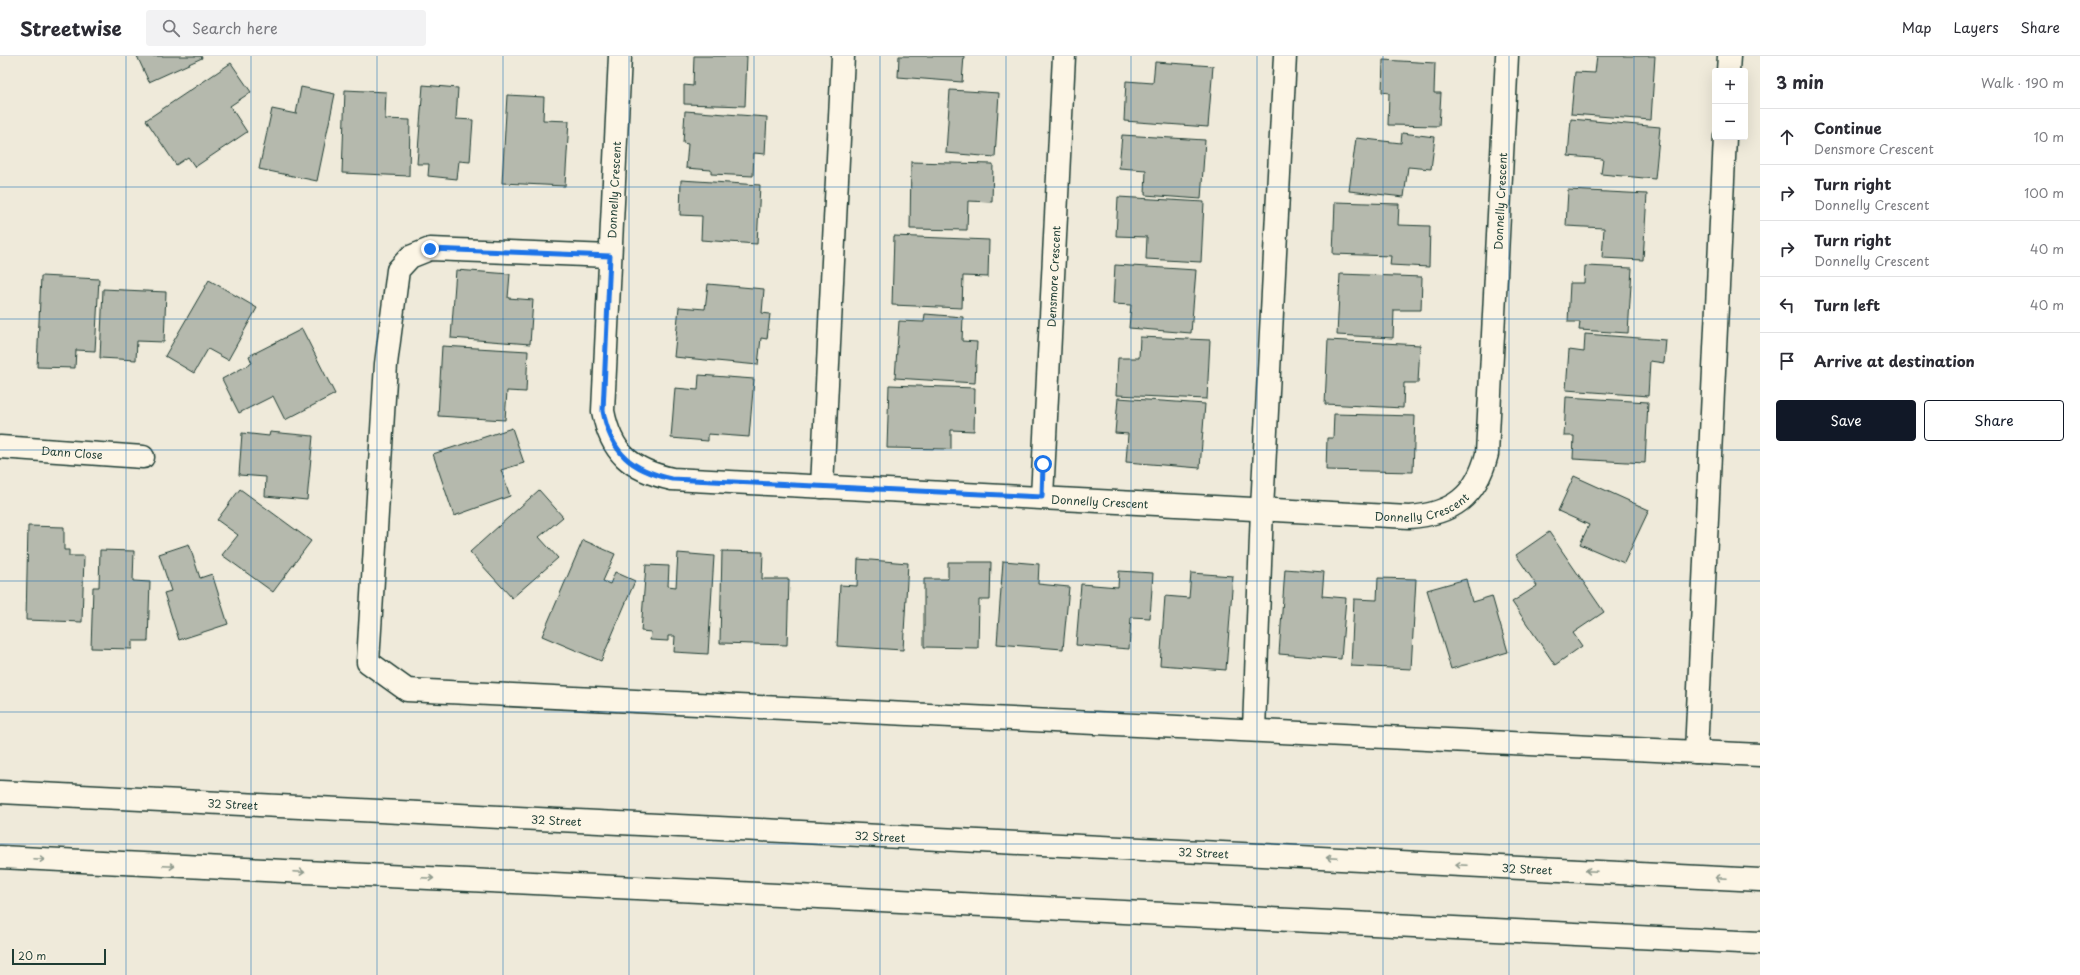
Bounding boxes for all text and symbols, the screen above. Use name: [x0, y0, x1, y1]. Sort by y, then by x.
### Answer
search box: [146, 10, 426, 46]
text: Streetwise: [20, 14, 122, 42]
text: Search here: [192, 16, 278, 39]
icon: search: [160, 17, 182, 39]
text: Map: [1902, 17, 1932, 38]
text: Layers: [1954, 17, 1999, 38]
text: Share: [2021, 17, 2060, 38]
map controls: [1712, 68, 1748, 140]
button: +: [1712, 68, 1748, 104]
text: 3 min: [1776, 69, 1824, 95]
text: Walk · 190 m: [1981, 73, 2064, 92]
button: −: [1712, 104, 1748, 140]
text: Continue: [1814, 116, 1882, 139]
icon: ahead: [1776, 126, 1798, 148]
text: 10 m: [2034, 127, 2064, 146]
text: Densmore Crescent: [1814, 139, 1934, 158]
street label: Donnelly Crescent: [603, 140, 625, 239]
street label: Donnelly Crescent: [1489, 152, 1511, 250]
text: Turn right: [1814, 172, 1891, 195]
icon: right: [1776, 182, 1798, 204]
text: 100 m: [2024, 183, 2064, 202]
text: Donnelly Crescent: [1814, 195, 1929, 214]
street label: Densmore Crescent: [1042, 225, 1064, 327]
text: Turn right: [1814, 228, 1891, 251]
icon: right: [1776, 238, 1798, 260]
text: 40 m: [2030, 239, 2064, 258]
route end: [421, 240, 439, 258]
text: Donnelly Crescent: [1814, 251, 1929, 270]
text: Turn left: [1814, 293, 1880, 316]
icon: left: [1776, 294, 1798, 316]
text: 40 m: [2030, 295, 2064, 314]
text: Arrive at destination: [1814, 349, 1975, 372]
icon: arrive: [1776, 350, 1798, 372]
button: Save: [1776, 400, 1916, 441]
button: Share: [1924, 400, 2064, 441]
street label: Dann Close: [40, 441, 103, 463]
route start: [1034, 455, 1052, 473]
street label: Donnelly Crescent: [1374, 488, 1473, 526]
street label: Donnelly Crescent: [1050, 490, 1149, 512]
street label: 32 Street: [207, 794, 259, 813]
street label: 32 Street: [531, 810, 582, 830]
street label: 32 Street: [854, 826, 906, 846]
street label: 32 Street: [1178, 842, 1230, 862]
one-way arrow: [1326, 855, 1339, 862]
one-way arrow: [32, 856, 45, 863]
street label: 32 Street: [1501, 859, 1553, 878]
one-way arrow: [1455, 861, 1468, 868]
one-way arrow: [162, 862, 175, 869]
one-way arrow: [292, 868, 305, 876]
one-way arrow: [1585, 868, 1598, 875]
one-way arrow: [1715, 874, 1728, 881]
one-way arrow: [421, 875, 434, 882]
scale bar: [12, 947, 106, 966]
text: 20 m: [18, 947, 46, 964]

